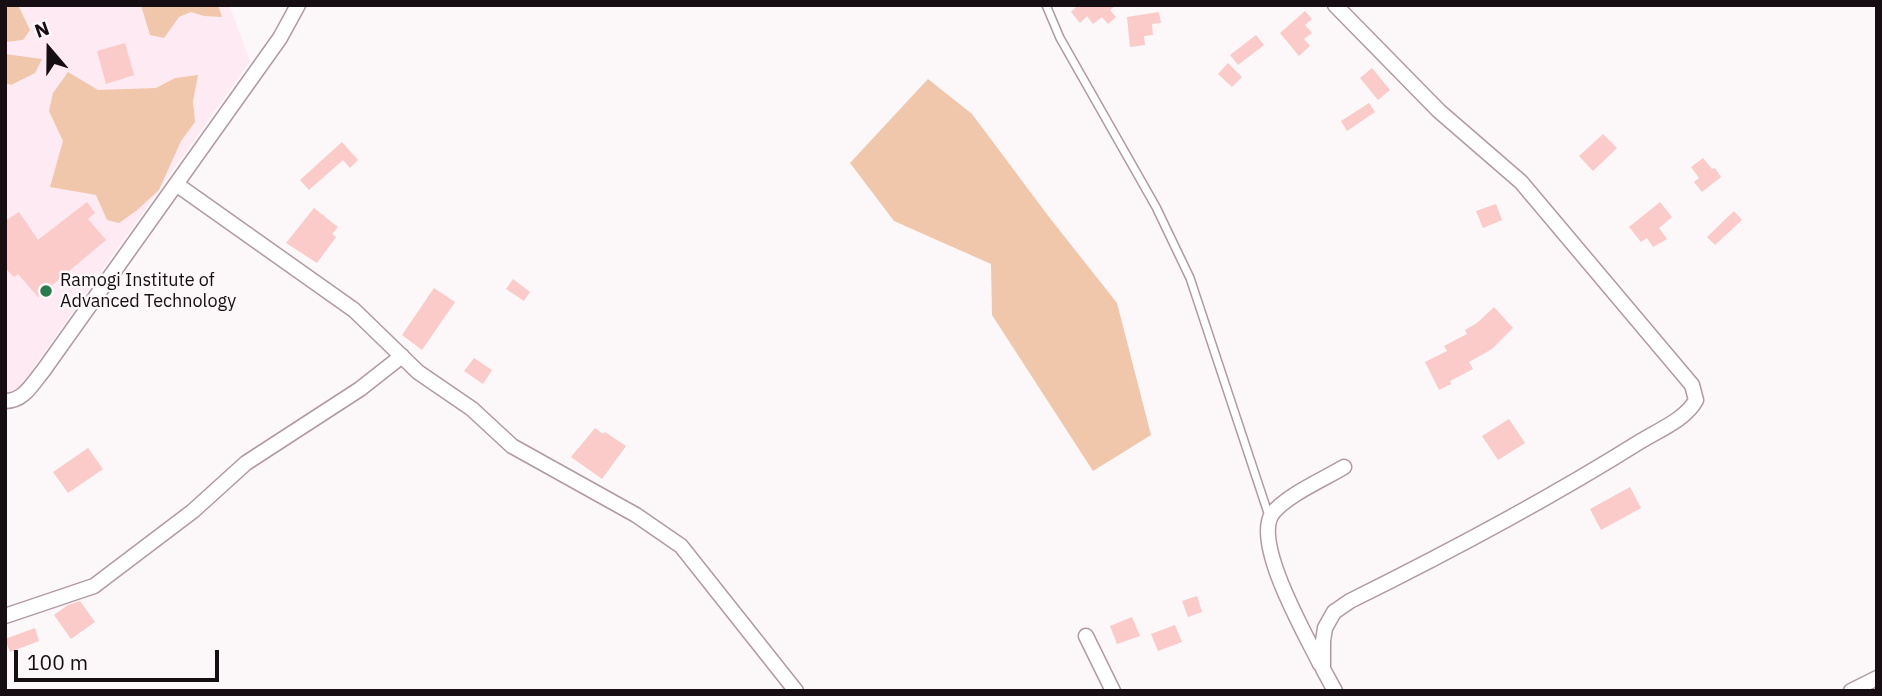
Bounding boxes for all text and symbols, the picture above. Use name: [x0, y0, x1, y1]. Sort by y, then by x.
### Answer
north arrow: [14, 14, 84, 84]
text: N: [31, 16, 52, 43]
place label: Ramogi Institute of Advanced Technology: [60, 270, 236, 312]
marker: Ramogi Institute of Advanced Technology: [38, 283, 54, 299]
scale bar: [18, 636, 222, 680]
text: 100 m: [27, 648, 88, 676]

